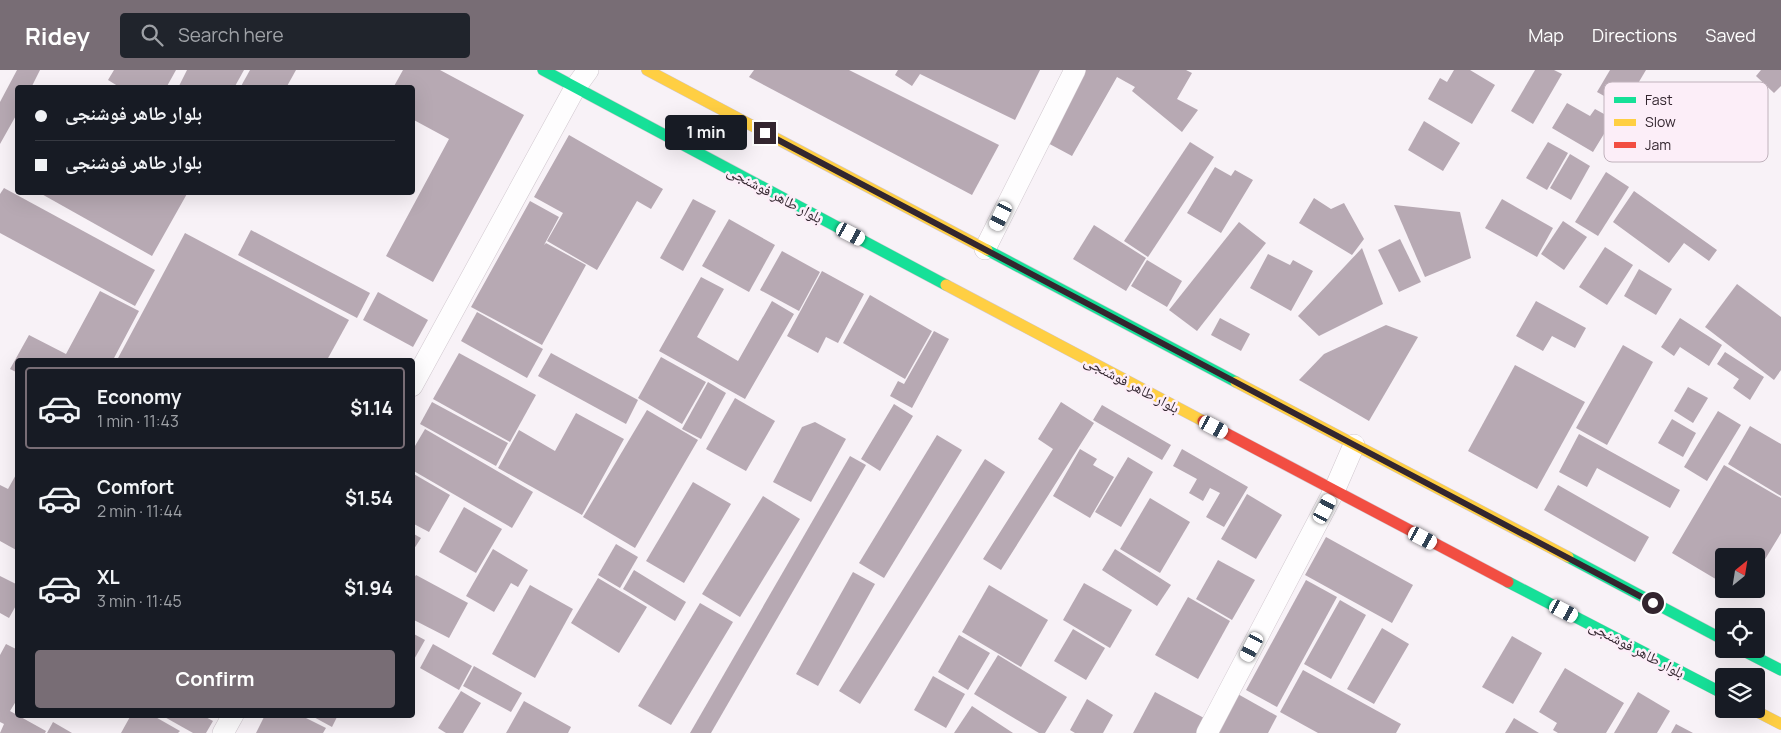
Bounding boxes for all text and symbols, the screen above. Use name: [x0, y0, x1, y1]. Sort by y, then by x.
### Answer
search box: [120, 13, 470, 58]
text: Ridey: [25, 19, 90, 52]
icon: search: [138, 21, 166, 49]
text: Search here: [178, 22, 284, 48]
text: Map: [1528, 23, 1564, 47]
text: Directions: [1592, 23, 1677, 47]
text: Saved: [1705, 23, 1756, 47]
legend: [1604, 82, 1768, 162]
text: Fast: [1645, 90, 1673, 109]
text: بلوار طاهر فوشنجی: [65, 100, 202, 126]
text: Slow: [1645, 112, 1676, 131]
callout: 1 min: [665, 116, 748, 150]
text: 1 min: [686, 121, 726, 143]
route end: [754, 122, 776, 144]
text: Jam: [1645, 135, 1671, 154]
text: بلوار طاهر فوشنجی: [65, 149, 202, 175]
street label: بلوار طاهر فوشنجی: [724, 160, 826, 228]
car: [987, 199, 1014, 233]
car: [834, 220, 867, 248]
street label: بلوار طاهر فوشنجی: [1081, 350, 1183, 418]
text: Economy: [97, 384, 181, 410]
icon: car: [37, 386, 82, 431]
text: $1.14: [350, 395, 393, 421]
text: 1 min · 11:43: [97, 410, 179, 432]
car: [1197, 413, 1230, 441]
text: Comfort: [97, 474, 174, 500]
icon: car: [37, 476, 82, 521]
text: $1.54: [345, 485, 393, 511]
car: [1311, 492, 1338, 526]
text: 2 min · 11:44: [97, 500, 182, 522]
car: [1406, 524, 1439, 552]
north arrow: [1715, 548, 1765, 598]
map controls: [1715, 548, 1765, 718]
text: XL: [97, 564, 120, 590]
icon: car: [37, 566, 82, 611]
text: $1.94: [344, 575, 393, 601]
text: 3 min · 11:45: [97, 590, 182, 612]
route start: [1642, 592, 1664, 614]
car: [1547, 597, 1580, 625]
button: locate: [1715, 608, 1765, 658]
street label: بلوار طاهر فوشنجی: [1586, 615, 1688, 683]
car: [1238, 630, 1265, 664]
button: Confirm: [35, 650, 395, 708]
button: layers: [1715, 668, 1765, 718]

